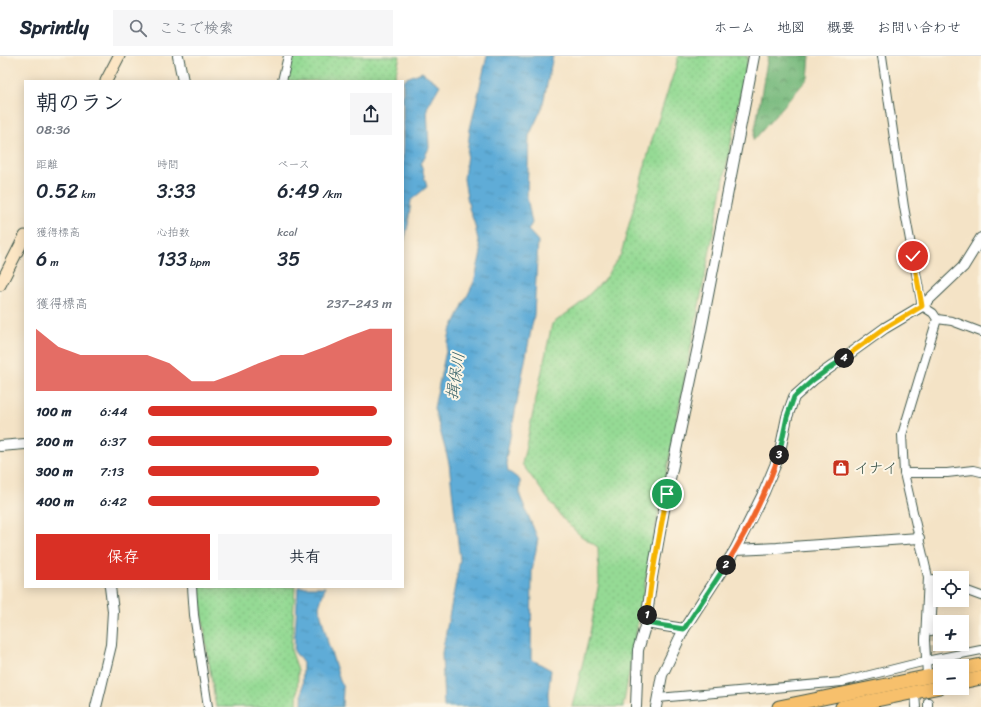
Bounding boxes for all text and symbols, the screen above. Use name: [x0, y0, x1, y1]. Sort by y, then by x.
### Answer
search box: [113, 10, 393, 46]
text: Sprintly: [20, 11, 89, 44]
text: ここで検索: [159, 15, 234, 41]
text: ホーム: [714, 15, 755, 40]
text: 地図: [777, 15, 805, 40]
text: 概要: [827, 15, 855, 40]
text: お問い合わせ: [877, 15, 961, 40]
icon: search: [127, 17, 149, 39]
text: 朝のラン: [36, 83, 124, 122]
button: share: [350, 93, 392, 135]
text: 08:36: [36, 118, 71, 141]
text: 距離: [36, 155, 58, 174]
text: 時間: [157, 155, 179, 174]
text: ペース: [277, 155, 310, 174]
text: 0.52: [36, 174, 78, 209]
text: 3:33: [157, 174, 196, 209]
text: 6:49: [277, 174, 320, 209]
text: km: [78, 185, 96, 204]
text: /km: [320, 185, 342, 204]
text: 獲得標高: [36, 223, 80, 242]
text: 心拍数: [157, 223, 190, 242]
text: kcal: [277, 223, 297, 242]
pin: [896, 239, 930, 273]
text: 6: [36, 242, 47, 277]
text: 133: [157, 242, 187, 277]
text: 35: [277, 242, 301, 277]
icon: check: [902, 245, 924, 267]
text: m: [47, 253, 59, 272]
text: bpm: [187, 253, 210, 272]
text: 獲得標高: [36, 292, 88, 315]
text: 237–243 m: [326, 292, 392, 315]
pin: 4: [834, 348, 854, 368]
text: 4: [841, 348, 847, 367]
water label: 揖保川: [437, 350, 473, 402]
text: 100 m: [36, 400, 71, 423]
text: 6:44: [100, 400, 128, 423]
text: 200 m: [36, 430, 73, 453]
text: 6:37: [100, 430, 126, 453]
pin: 3: [769, 445, 789, 465]
text: 3: [776, 445, 782, 464]
place label: イナイ: [854, 455, 898, 481]
shop icon: イナイ: [831, 458, 851, 478]
text: 300 m: [36, 460, 73, 483]
text: 7:13: [100, 460, 124, 483]
pin: [650, 477, 684, 511]
icon: arrive: [656, 483, 678, 505]
text: 400 m: [36, 490, 74, 513]
text: 6:42: [100, 490, 127, 513]
button: 保存: [36, 534, 210, 580]
button: 共有: [218, 534, 392, 580]
pin: 2: [716, 555, 736, 575]
text: 2: [723, 555, 729, 574]
map controls: [933, 571, 969, 695]
button: locate: [933, 571, 969, 607]
pin: 1: [637, 605, 657, 625]
text: 1: [645, 605, 649, 624]
button: +: [933, 615, 969, 651]
button: −: [933, 659, 969, 695]

